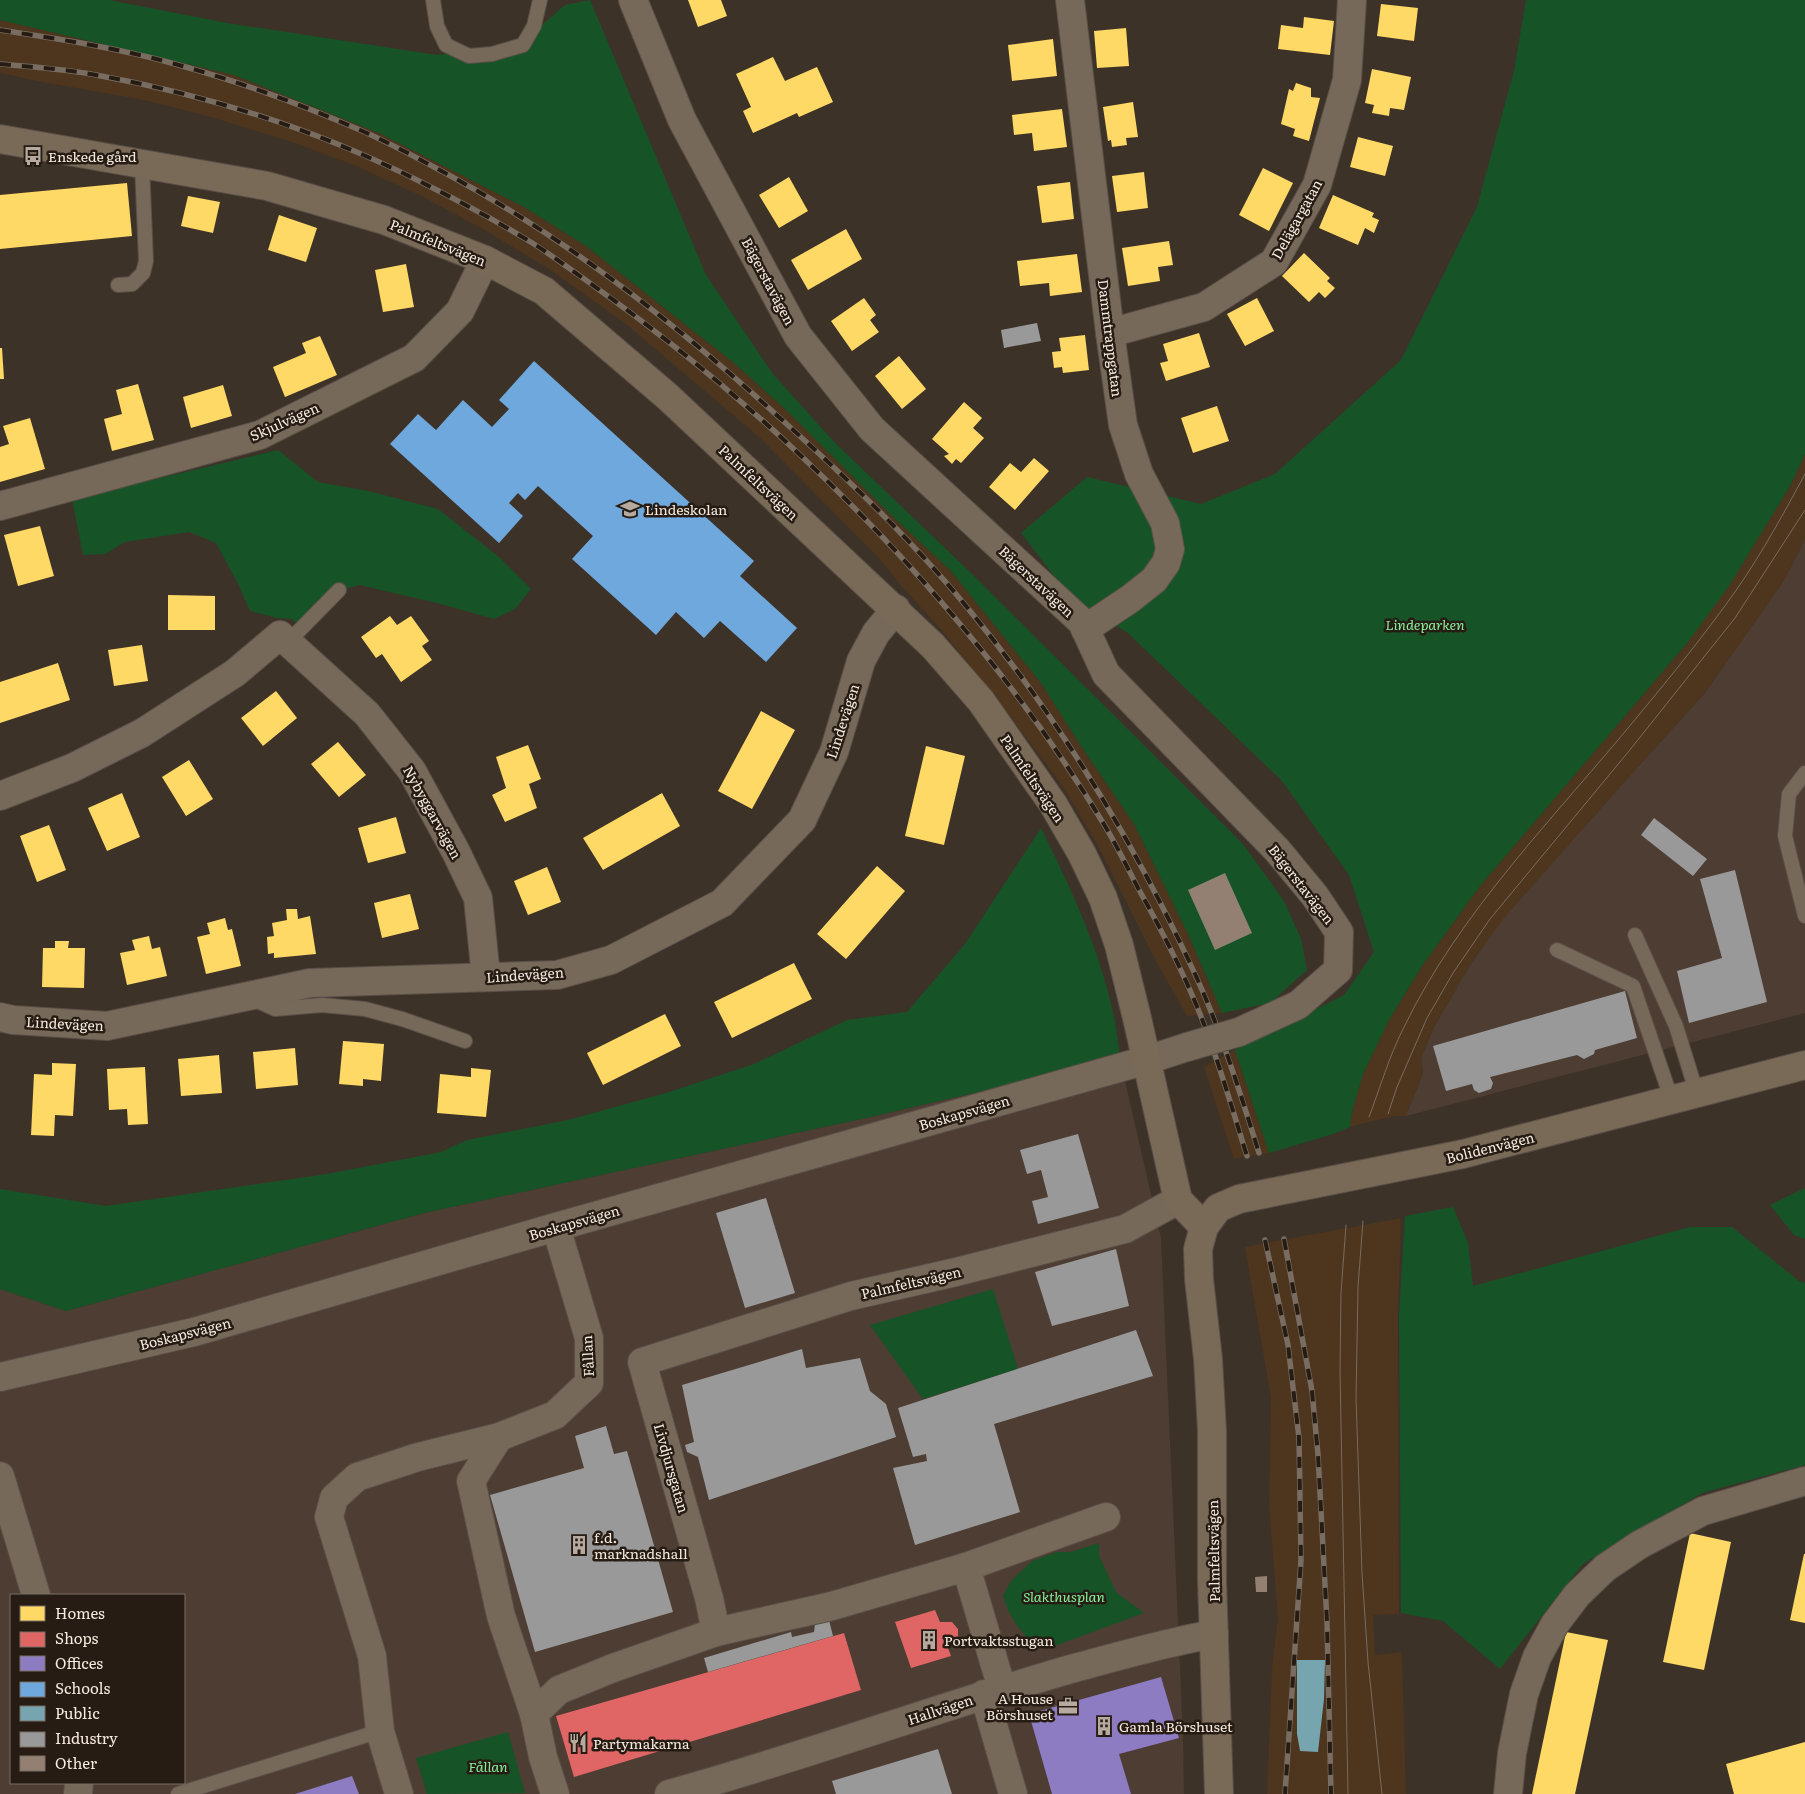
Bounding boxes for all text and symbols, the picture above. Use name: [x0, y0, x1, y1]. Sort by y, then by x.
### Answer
bus stop icon: Enskede gård: [22, 145, 44, 167]
place label: Enskede gård: [48, 146, 137, 166]
street label: Delägargatan: [1266, 175, 1326, 263]
street label: Palmfeltsvägen: [387, 214, 489, 270]
street label: Bägerstavägen: [738, 234, 800, 328]
street label: Dammtrappgatan: [1094, 278, 1128, 398]
street label: Skjulvägen: [246, 397, 322, 445]
street label: Palmfeltsvägen: [715, 440, 803, 524]
school or university icon: Lindeskolan: [619, 498, 641, 520]
place label: Lindeskolan: [645, 499, 727, 519]
street label: Bägerstavägen: [995, 541, 1079, 621]
park label: Lindeparken: [1385, 614, 1465, 634]
street label: Lindevägen: [820, 681, 864, 761]
street label: Palmfeltsvägen: [996, 730, 1070, 826]
street label: Nybyggarvägen: [399, 762, 467, 862]
street label: Bägerstavägen: [1264, 840, 1340, 928]
street label: Lindevägen: [485, 961, 565, 987]
street label: Lindevägen: [26, 1011, 104, 1035]
street label: Boskapsvägen: [916, 1089, 1012, 1135]
street label: Bolidenvägen: [1444, 1126, 1536, 1168]
street label: Boskapsvägen: [526, 1199, 622, 1245]
street label: Palmfeltsvägen: [859, 1261, 963, 1303]
street label: Boskapsvägen: [137, 1312, 233, 1354]
street label: Fållan: [576, 1335, 598, 1377]
street label: Livdjursgatan: [650, 1421, 694, 1515]
street label: Palmfeltsvägen: [1202, 1500, 1224, 1602]
place label: f.d. marknadshall: [594, 1527, 688, 1563]
building icon: f.d. marknadshall: [568, 1534, 590, 1556]
park label: Slakthusplan: [1023, 1586, 1106, 1606]
legend: [10, 1594, 185, 1784]
text: Homes: [55, 1601, 105, 1624]
text: Shops: [55, 1626, 98, 1649]
building icon: Portvaktsstugan: [918, 1629, 940, 1651]
place label: Portvaktsstugan: [944, 1630, 1053, 1650]
text: Offices: [55, 1651, 103, 1674]
text: Schools: [55, 1676, 111, 1699]
place label: A House Börshuset: [986, 1688, 1053, 1724]
street label: Hallvägen: [905, 1689, 975, 1729]
office icon: A House Börshuset: [1057, 1695, 1079, 1717]
text: Public: [55, 1701, 100, 1724]
building icon: Gamla Börshuset: [1093, 1715, 1115, 1737]
place label: Gamla Börshuset: [1119, 1716, 1233, 1736]
text: Industry: [55, 1726, 118, 1749]
restaurant icon: Partymakarna: [567, 1732, 589, 1754]
place label: Partymakarna: [593, 1733, 690, 1753]
text: Other: [55, 1751, 97, 1774]
park label: Fållan: [468, 1756, 508, 1776]

